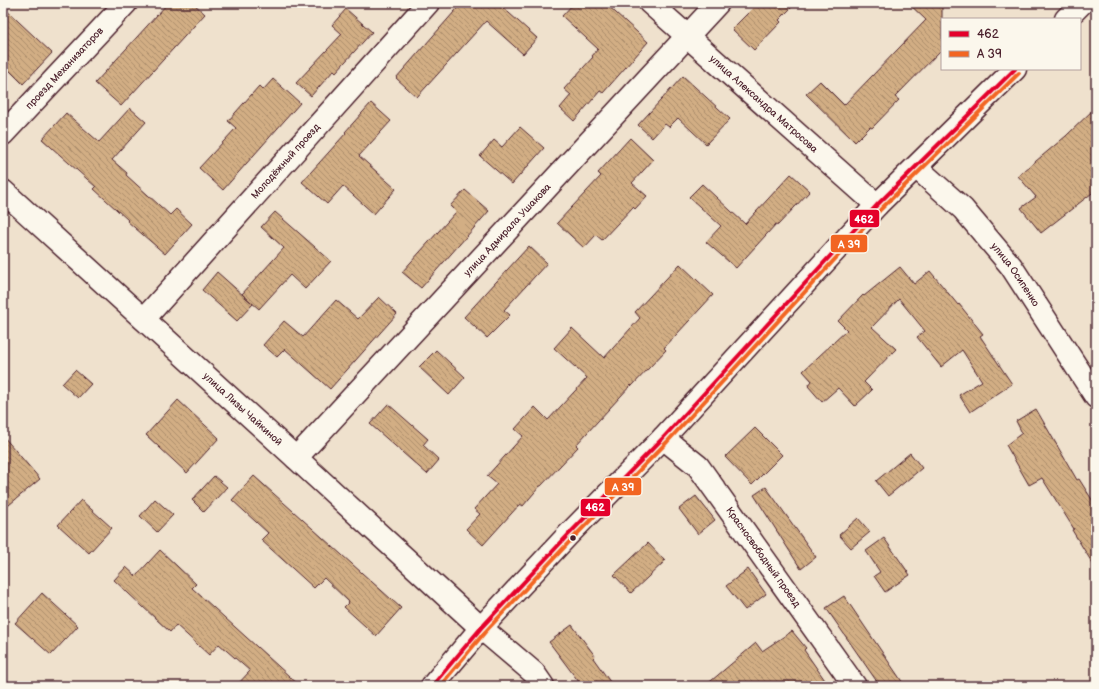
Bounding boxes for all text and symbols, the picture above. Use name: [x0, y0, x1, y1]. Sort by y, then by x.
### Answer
legend: [941, 18, 1081, 70]
street label: проезд Механизаторов: [23, 24, 106, 112]
text: 462: [977, 27, 999, 42]
text: А 39: [976, 47, 1002, 62]
street label: улица Александра Матросова: [707, 53, 820, 155]
street label: Молодёжный проезд: [249, 121, 323, 201]
street label: улица Адмирала Ушакова: [461, 181, 554, 279]
line badge: 462: [849, 209, 880, 228]
text: 462: [854, 213, 874, 226]
line badge: А 39: [830, 234, 868, 253]
text: А 39: [837, 238, 860, 251]
street label: улица Осипенко: [988, 240, 1042, 309]
street label: улица Лизы Чайкиной: [200, 370, 285, 449]
line badge: А 39: [604, 477, 642, 496]
text: А 39: [611, 481, 634, 494]
line badge: 462: [580, 498, 611, 517]
text: 462: [585, 501, 605, 514]
street label: Красносвободный проезд: [723, 505, 803, 610]
unlabelled marker: [568, 533, 578, 543]

